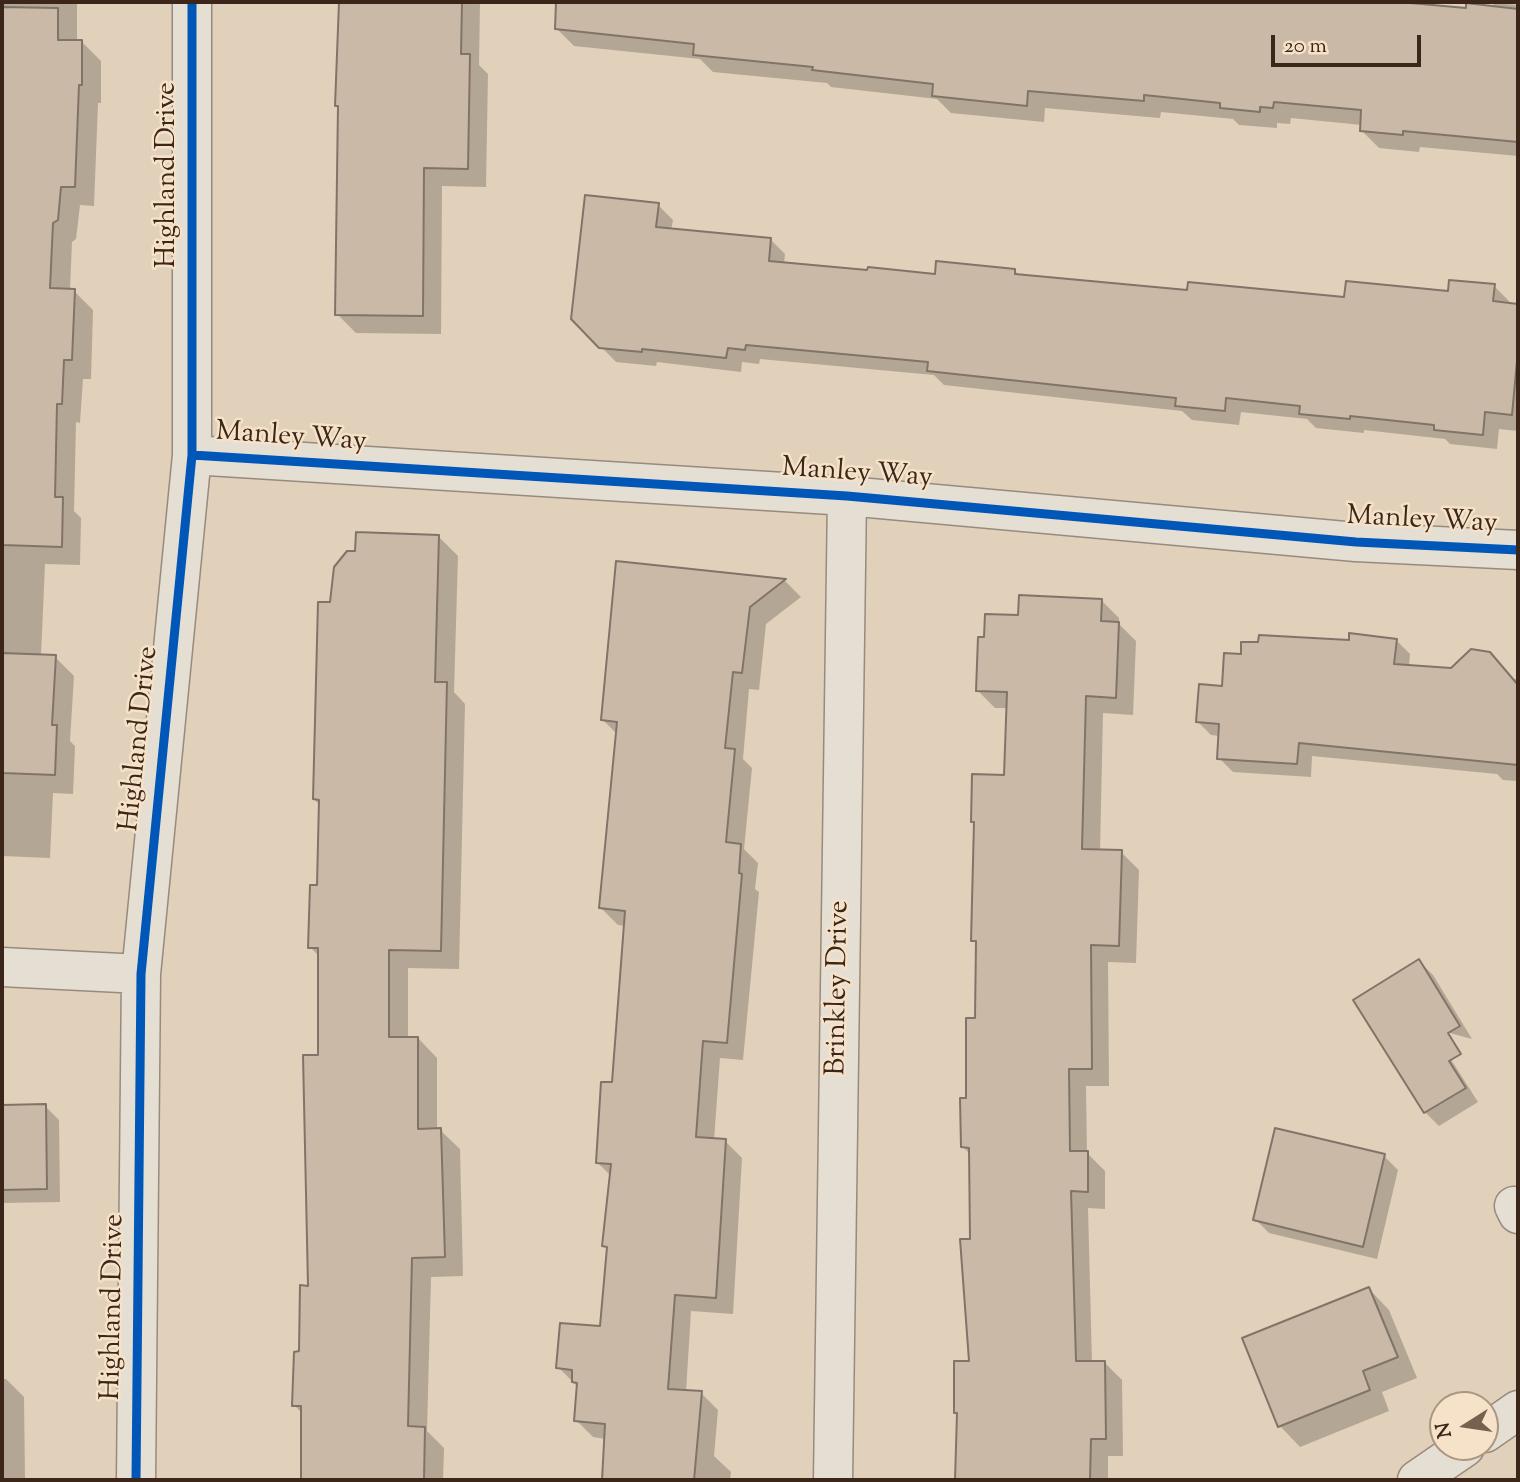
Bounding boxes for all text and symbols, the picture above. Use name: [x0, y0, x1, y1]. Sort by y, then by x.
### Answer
scale bar: [1275, 21, 1426, 65]
text: 20 m: [1284, 32, 1327, 62]
street label: Highland Drive: [152, 82, 186, 268]
street label: Manley Way: [214, 417, 368, 461]
street label: Manley Way: [780, 453, 934, 497]
street label: Manley Way: [1346, 501, 1498, 543]
street label: Highland Drive: [115, 645, 167, 833]
street label: Brinkley Drive: [822, 900, 858, 1076]
street label: Highland Drive: [97, 1214, 133, 1400]
north arrow: [1429, 1391, 1499, 1461]
text: N: [1430, 1420, 1460, 1440]

